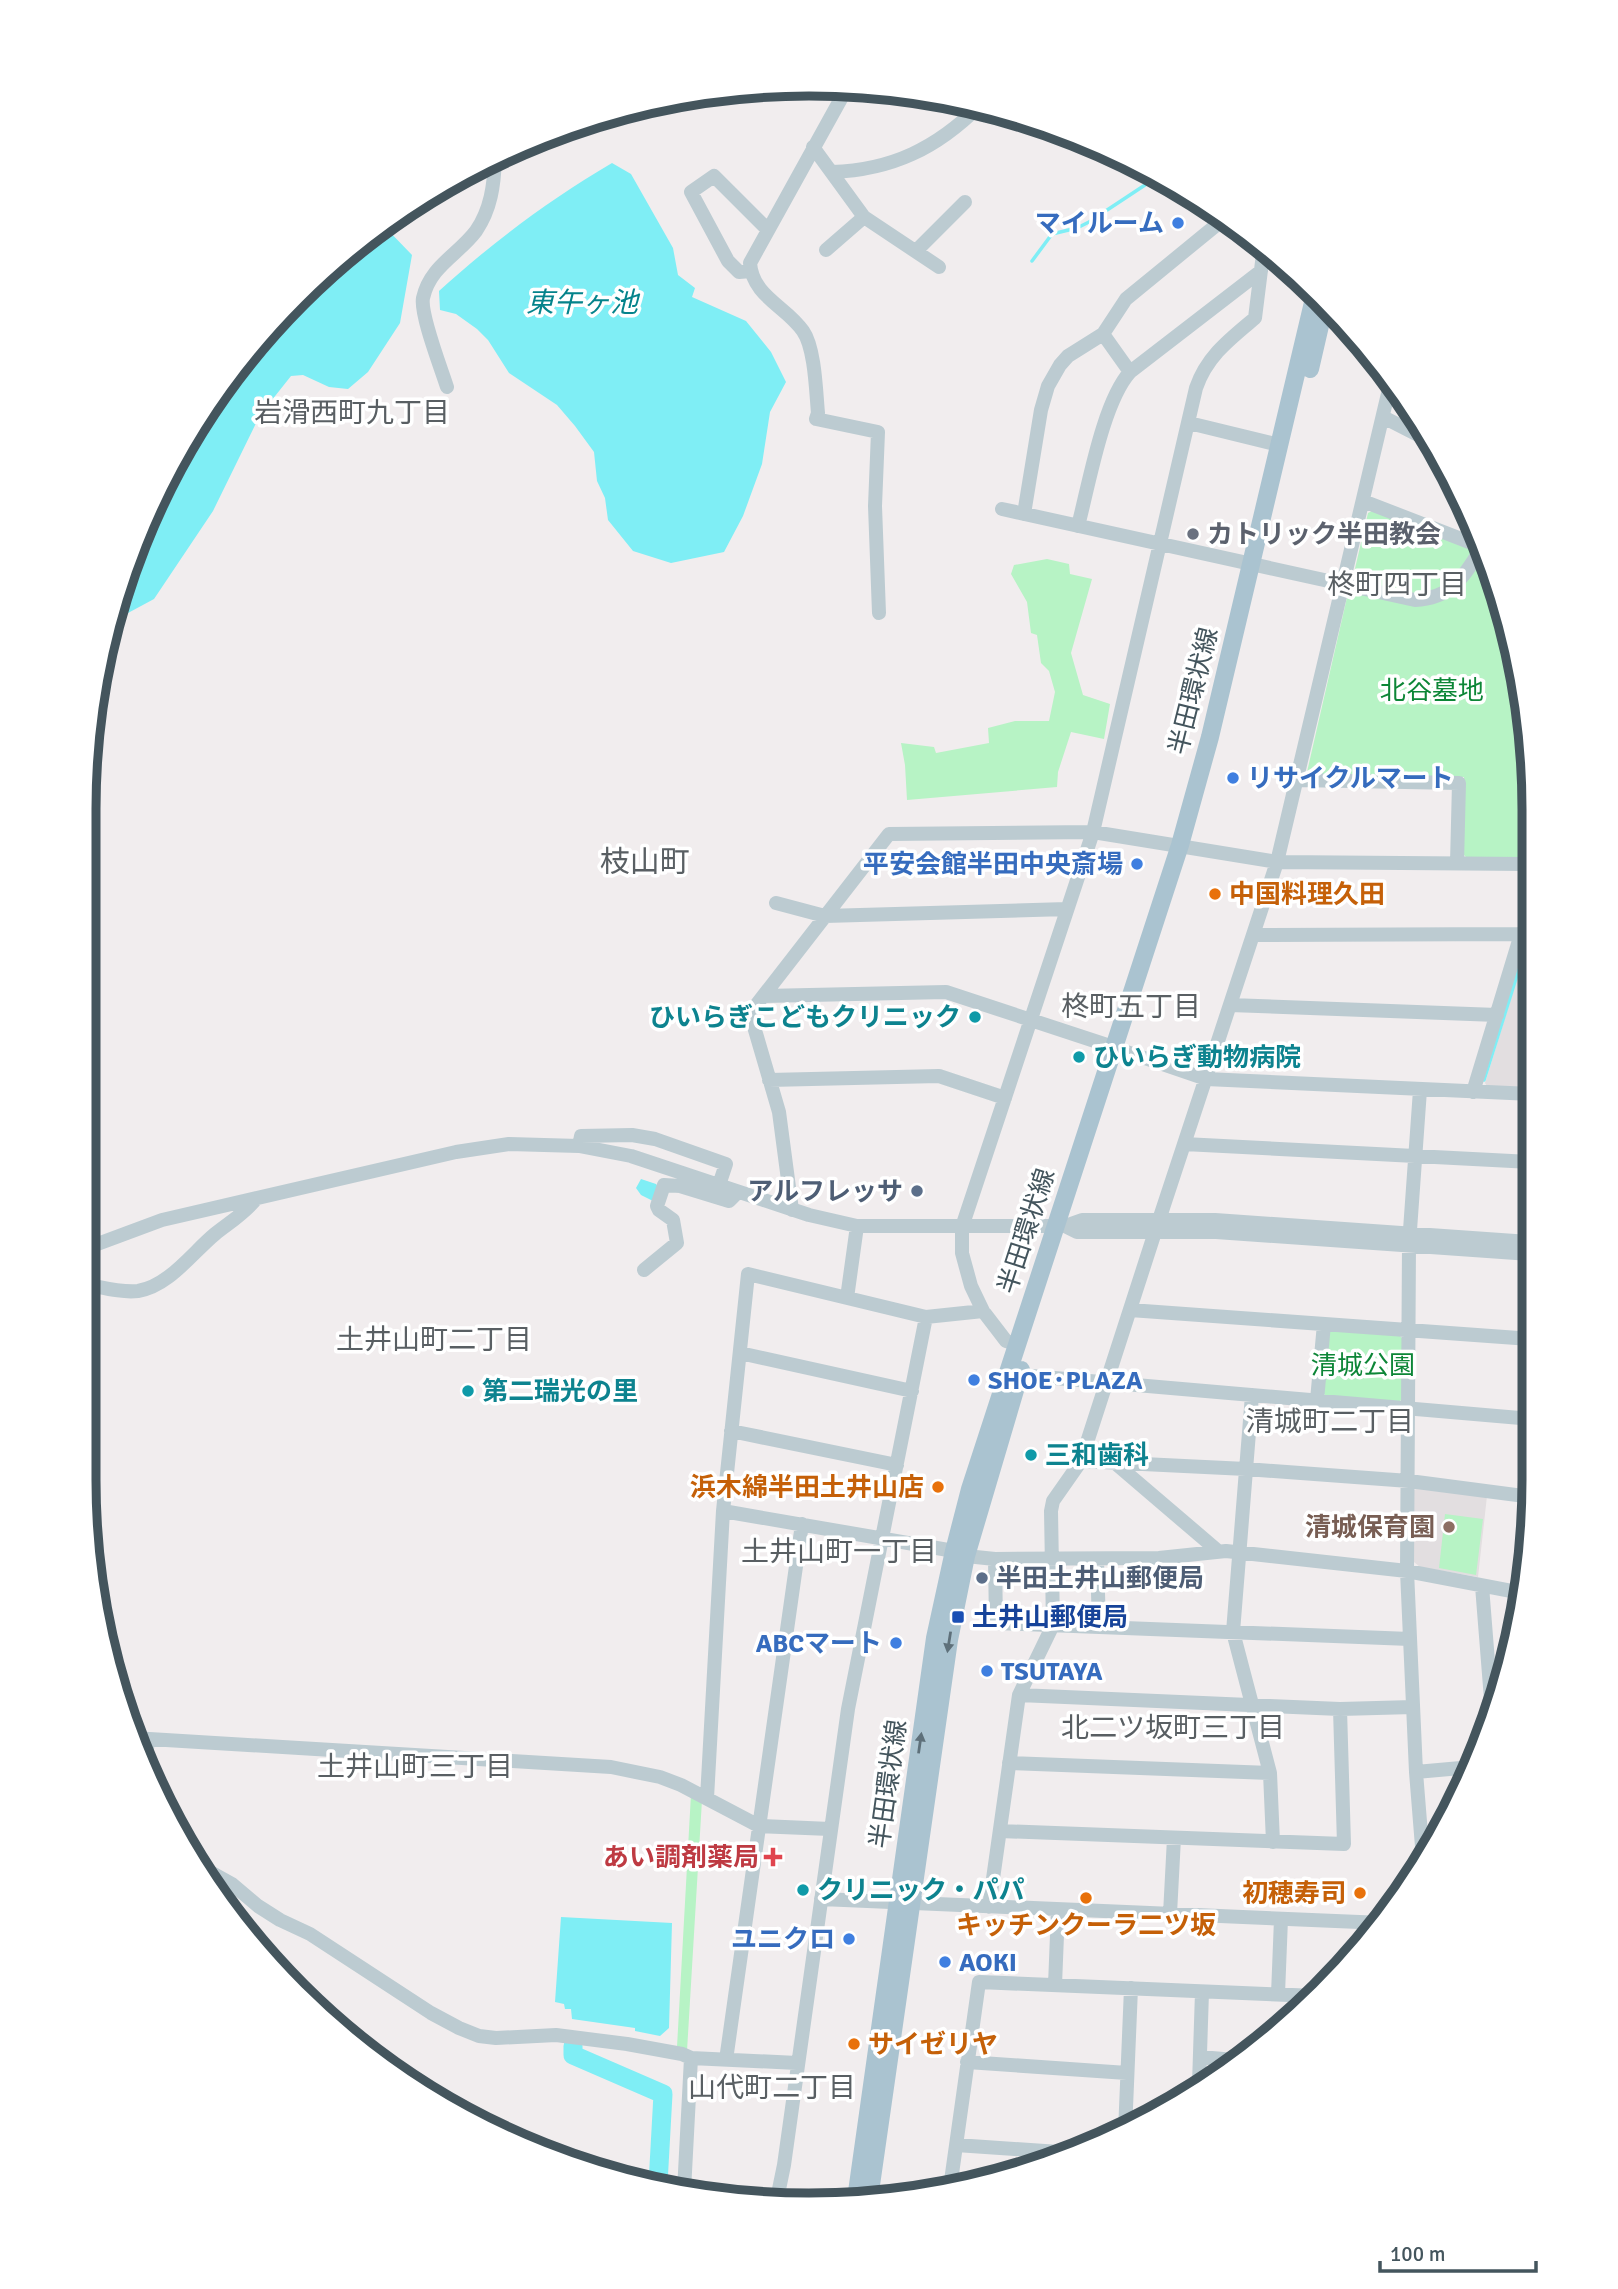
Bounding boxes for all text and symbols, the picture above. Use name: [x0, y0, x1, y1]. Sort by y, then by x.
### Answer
place label: マイルーム: [1035, 208, 1164, 240]
marker: マイルーム: [1170, 215, 1186, 231]
water label: 東午ヶ池: [526, 286, 641, 320]
district label: 岩滑西町九丁目: [254, 396, 450, 430]
place label: カトリック半田教会: [1207, 519, 1441, 551]
marker: カトリック半田教会: [1185, 526, 1201, 542]
district label: 柊町四丁目: [1327, 568, 1467, 602]
street label: 半田環状線: [1163, 624, 1225, 758]
park label: 北谷墓地: [1380, 675, 1484, 707]
place label: リサイクルマート: [1247, 763, 1454, 795]
marker: リサイクルマート: [1225, 770, 1241, 786]
district label: 枝山町: [600, 844, 690, 881]
place label: 平安会館半田中央斎場: [863, 849, 1123, 881]
marker: 平安会館半田中央斎場: [1129, 856, 1145, 872]
place label: 中国料理久田: [1229, 879, 1385, 911]
marker: 中国料理久田: [1207, 886, 1223, 902]
district label: 柊町五丁目: [1061, 990, 1201, 1024]
place label: ひいらぎこどもクリニック: [649, 1002, 961, 1034]
marker: ひいらぎこどもクリニック: [967, 1009, 983, 1025]
place label: ひいらぎ動物病院: [1093, 1042, 1301, 1074]
marker: ひいらぎ動物病院: [1071, 1049, 1087, 1065]
street label: 半田環状線: [992, 1165, 1062, 1298]
place label: アルフレッサ: [747, 1176, 903, 1208]
marker: アルフレッサ: [909, 1183, 925, 1199]
district label: 土井山町二丁目: [336, 1323, 532, 1357]
park label: 清城公園: [1311, 1350, 1415, 1382]
place label: SHOE･PLAZA: [988, 1365, 1143, 1397]
marker: SHOE･PLAZA: [966, 1372, 982, 1388]
place label: 第二瑞光の里: [482, 1376, 638, 1408]
marker: 第二瑞光の里: [460, 1383, 476, 1399]
district label: 清城町二丁目: [1246, 1405, 1414, 1439]
place label: 三和歯科: [1045, 1440, 1149, 1472]
marker: 三和歯科: [1023, 1447, 1039, 1463]
place label: 浜木綿半田土井山店: [690, 1472, 924, 1504]
marker: 浜木綿半田土井山店: [930, 1479, 946, 1495]
place label: 清城保育園: [1305, 1512, 1435, 1544]
marker: 清城保育園: [1441, 1519, 1457, 1535]
district label: 土井山町一丁目: [741, 1535, 937, 1569]
place label: 半田土井山郵便局: [996, 1563, 1204, 1595]
marker: 半田土井山郵便局: [974, 1570, 990, 1586]
place label: 土井山郵便局: [972, 1602, 1128, 1634]
marker: 土井山郵便局: [950, 1609, 966, 1625]
place label: ABCマート: [756, 1628, 882, 1660]
one-way arrow: [943, 1631, 954, 1653]
marker: ABCマート: [888, 1635, 904, 1651]
place label: TSUTAYA: [1001, 1656, 1103, 1688]
marker: TSUTAYA: [979, 1663, 995, 1679]
district label: 北二ツ坂町三丁目: [1061, 1711, 1285, 1745]
street label: 半田環状線: [864, 1718, 914, 1851]
one-way arrow: [915, 1732, 926, 1754]
district label: 土井山町三丁目: [317, 1750, 513, 1784]
place label: あい調剤薬局: [603, 1842, 759, 1874]
marker: あい調剤薬局: [765, 1849, 781, 1865]
place label: クリニック・パパ: [817, 1875, 1024, 1907]
place label: 初穂寿司: [1242, 1878, 1346, 1910]
marker: クリニック・パパ: [795, 1882, 811, 1898]
marker: 初穂寿司: [1352, 1885, 1368, 1901]
marker: キッチンクーラ二ツ坂: [1078, 1890, 1094, 1906]
place label: キッチンクーラ二ツ坂: [956, 1910, 1216, 1942]
place label: ユニクロ: [731, 1924, 835, 1956]
marker: ユニクロ: [841, 1931, 857, 1947]
place label: AOKI: [959, 1947, 1017, 1979]
marker: AOKI: [937, 1954, 953, 1970]
place label: サイゼリヤ: [868, 2029, 998, 2061]
marker: サイゼリヤ: [846, 2036, 862, 2052]
district label: 山代町二丁目: [688, 2071, 856, 2105]
scale bar: [1380, 2230, 1536, 2274]
text: 100 m: [1390, 2241, 1445, 2267]

